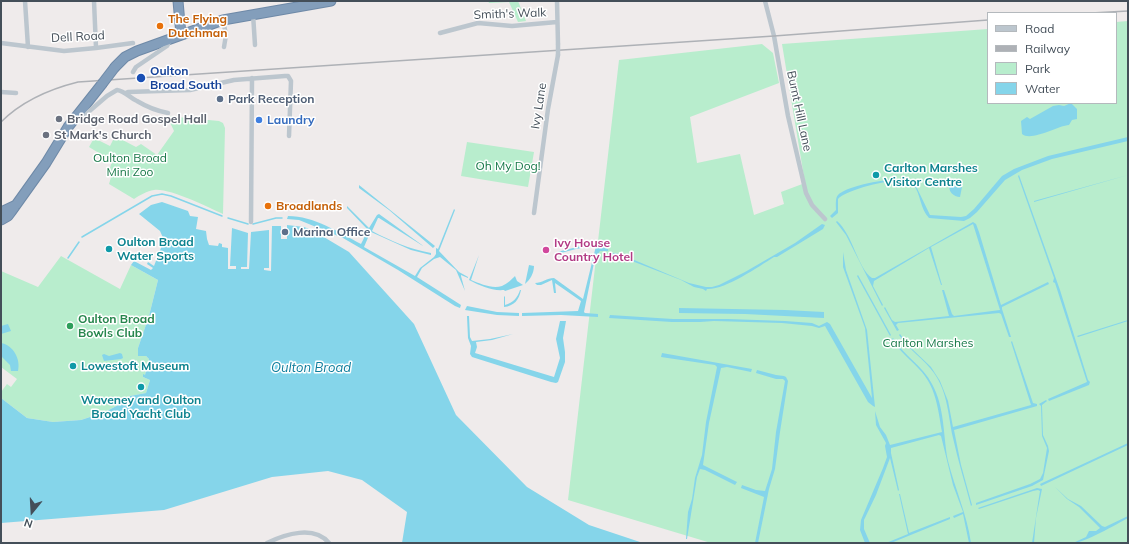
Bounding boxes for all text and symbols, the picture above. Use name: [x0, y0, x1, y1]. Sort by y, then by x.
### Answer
street label: Smith's Walk: [473, 6, 547, 22]
place label: The Flying Dutchman: [168, 12, 228, 40]
legend: [987, 12, 1117, 104]
marker: The Flying Dutchman: [155, 21, 165, 31]
text: Road: [1025, 21, 1054, 36]
street label: Dell Road: [51, 28, 105, 46]
text: Railway: [1025, 41, 1070, 56]
text: Park: [1025, 61, 1050, 76]
place label: Oulton Broad South: [150, 64, 222, 92]
street label: Burnt Hill Lane: [783, 69, 815, 153]
marker: Oulton Broad South: [135, 72, 147, 84]
text: Water: [1025, 81, 1060, 96]
street label: Ivy Lane: [528, 82, 550, 130]
place label: Park Reception: [228, 92, 315, 106]
marker: Park Reception: [215, 94, 225, 104]
place label: Bridge Road Gospel Hall: [67, 112, 207, 126]
place label: Laundry: [267, 113, 315, 127]
marker: Bridge Road Gospel Hall: [54, 114, 64, 124]
marker: Laundry: [254, 115, 264, 125]
place label: St Mark's Church: [54, 128, 151, 142]
marker: St Mark's Church: [41, 130, 51, 140]
park label: Oulton Broad Mini Zoo: [93, 151, 167, 179]
park label: Oh My Dog!: [475, 159, 541, 173]
place label: Carlton Marshes Visitor Centre: [884, 161, 978, 189]
marker: Carlton Marshes Visitor Centre: [871, 170, 881, 180]
place label: Broadlands: [276, 199, 342, 213]
marker: Broadlands: [263, 201, 273, 211]
place label: Marina Office: [293, 225, 370, 239]
marker: Marina Office: [280, 227, 290, 237]
place label: Oulton Broad Water Sports: [117, 235, 194, 263]
place label: Ivy House Country Hotel: [554, 236, 633, 264]
marker: Oulton Broad Water Sports: [104, 244, 114, 254]
marker: Ivy House Country Hotel: [541, 245, 551, 255]
place label: Oulton Broad Bowls Club: [78, 312, 155, 340]
marker: Oulton Broad Bowls Club: [65, 321, 75, 331]
park label: Carlton Marshes: [883, 336, 973, 350]
place label: Lowestoft Museum: [81, 359, 189, 373]
water label: Oulton Broad: [271, 360, 351, 376]
marker: Lowestoft Museum: [68, 361, 78, 371]
marker: Waveney and Oulton Broad Yacht Club: [136, 382, 146, 392]
place label: Waveney and Oulton Broad Yacht Club: [81, 393, 201, 421]
north arrow: [12, 492, 52, 532]
text: N: [22, 515, 34, 531]

